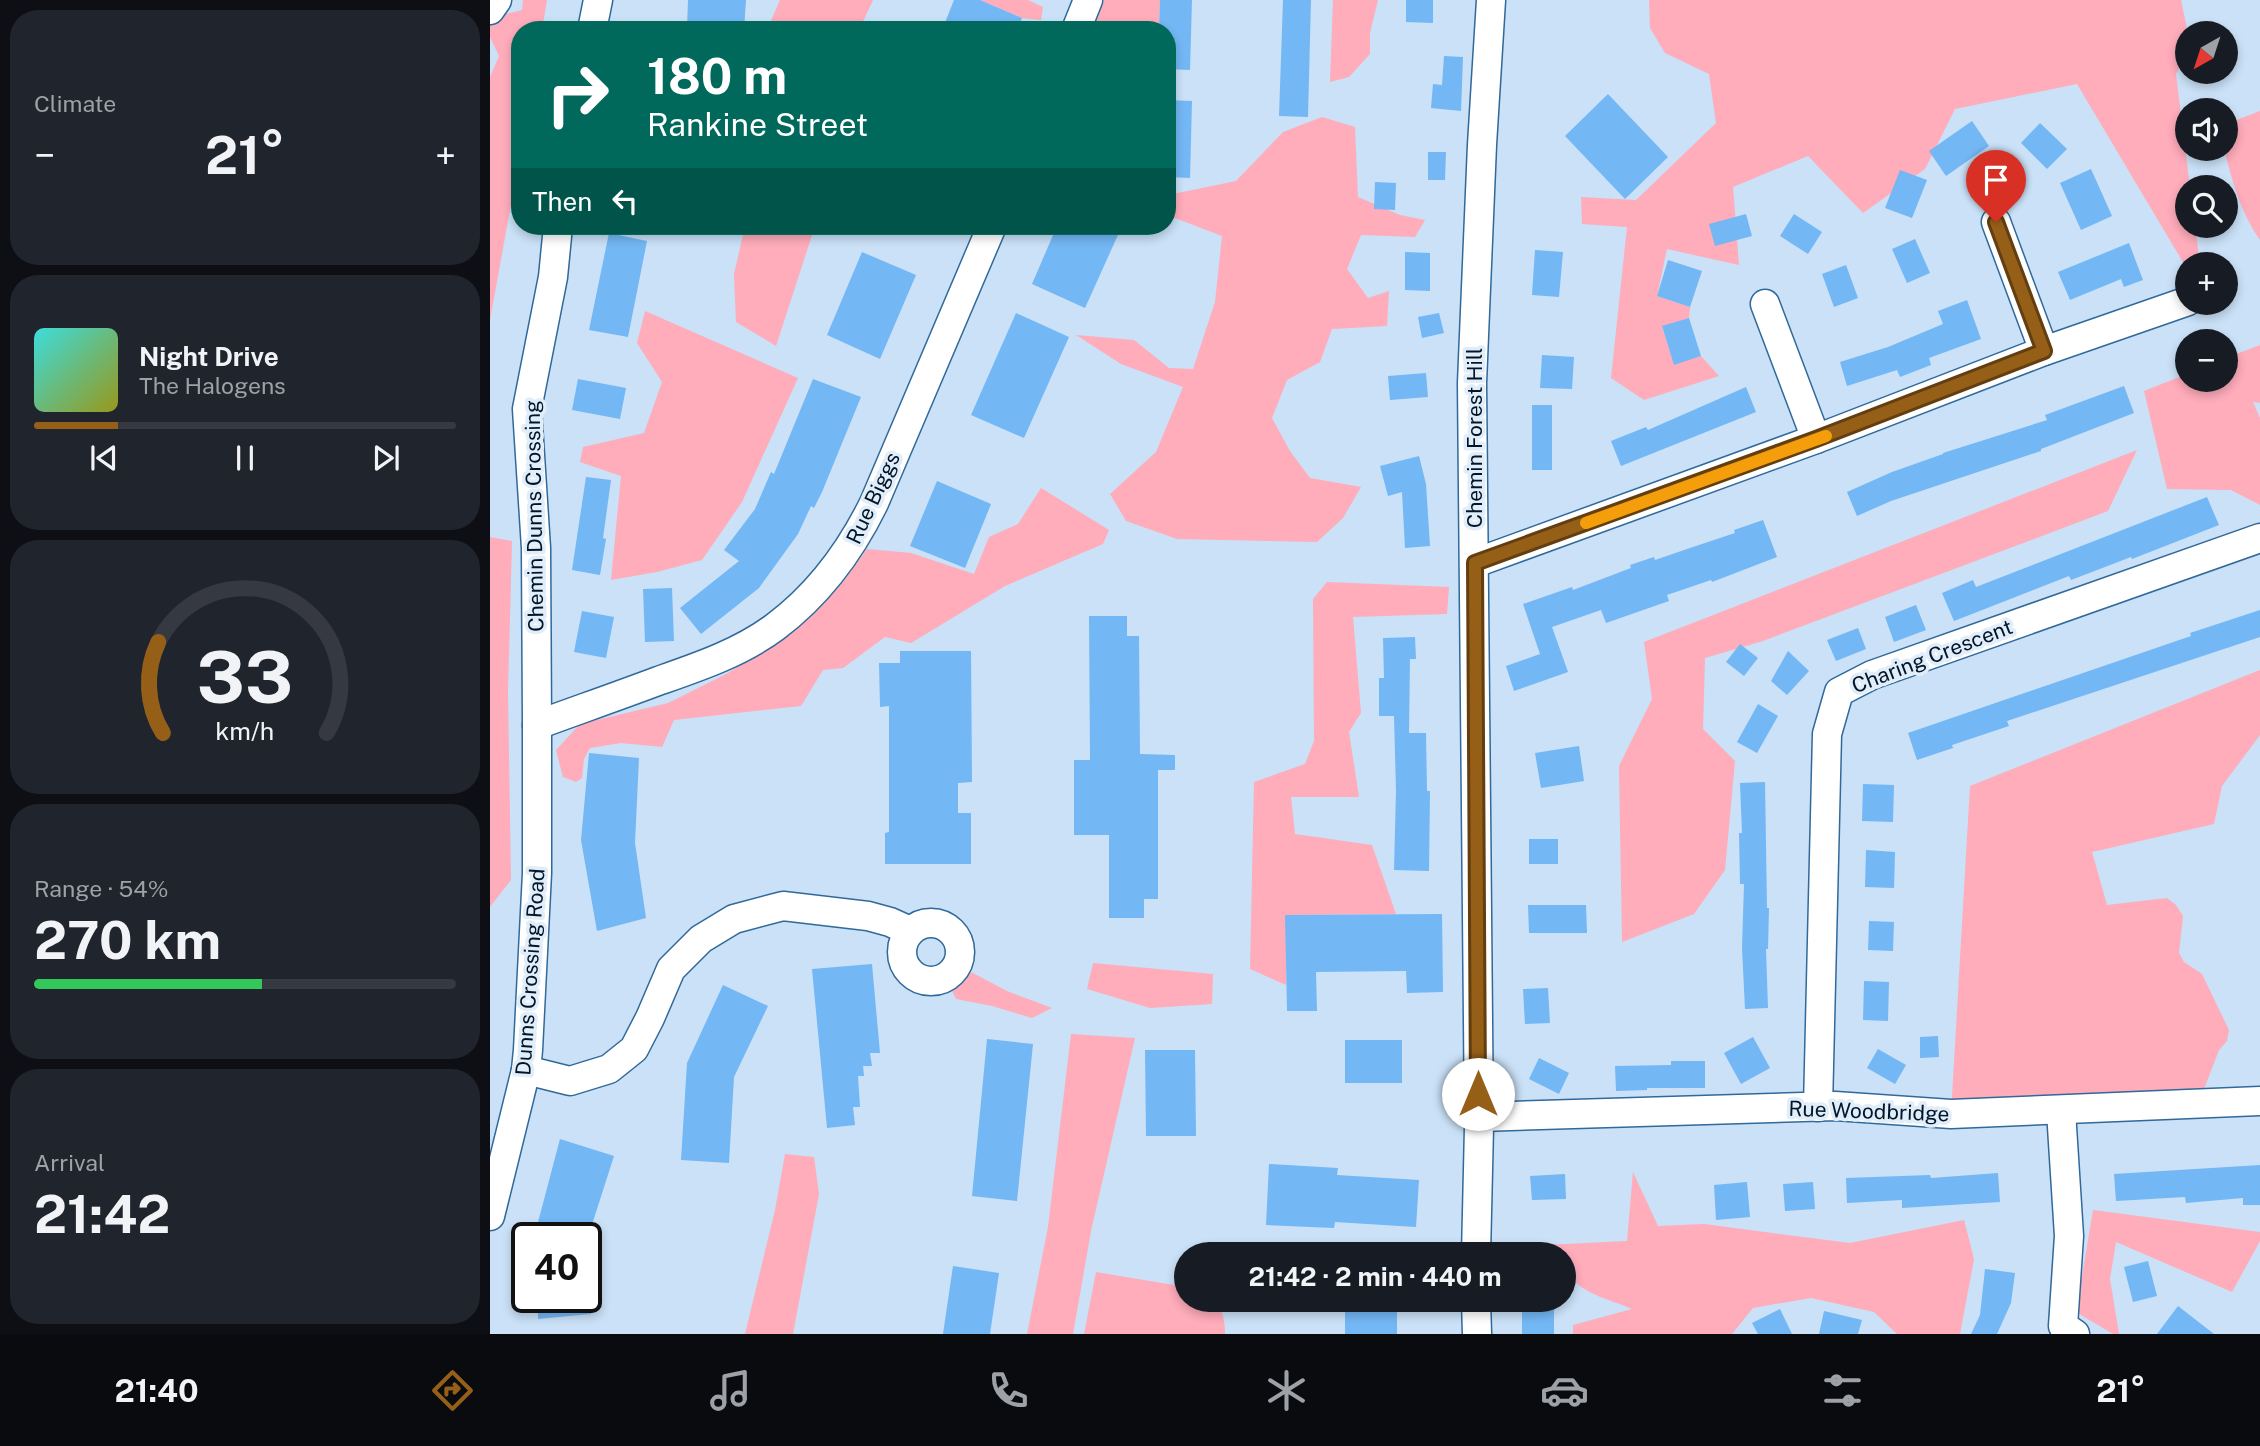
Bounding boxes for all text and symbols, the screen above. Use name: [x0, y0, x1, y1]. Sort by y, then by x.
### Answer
north arrow: [2175, 21, 2238, 84]
map controls: [2175, 21, 2238, 392]
text: 180 m: [647, 47, 787, 105]
icon: right: [532, 49, 623, 140]
text: Climate: [34, 90, 116, 117]
button: sound: [2175, 98, 2238, 161]
text: Rankine Street: [647, 106, 868, 143]
text: 21°: [205, 125, 285, 186]
text: −: [34, 133, 55, 178]
text: +: [435, 133, 456, 178]
pin: [1966, 150, 2026, 222]
icon: arrive: [1977, 161, 2015, 199]
button: search: [2175, 175, 2238, 238]
icon: left: [606, 182, 644, 220]
text: Then: [532, 186, 592, 217]
button: +: [2175, 252, 2238, 315]
button: −: [2175, 329, 2238, 392]
text: Night Drive: [139, 341, 279, 372]
street label: Chemin Forest Hill: [1462, 348, 1487, 528]
text: The Halogens: [139, 372, 286, 399]
street label: Chemin Dunns Crossing: [519, 400, 549, 632]
icon: previous: [85, 439, 123, 477]
icon: pause: [226, 439, 264, 477]
icon: next: [367, 439, 405, 477]
street label: Rue Biggs: [841, 448, 905, 548]
street label: Charing Crescent: [1848, 614, 2016, 698]
text: 33: [197, 634, 293, 719]
text: km/h: [216, 716, 274, 746]
street label: Dunns Crossing Road: [510, 868, 550, 1076]
text: Range · 54%: [34, 875, 168, 902]
text: 270 km: [34, 910, 221, 971]
position arrow: [1441, 1057, 1515, 1131]
street label: Rue Woodbridge: [1788, 1096, 1950, 1126]
text: Arrival: [34, 1149, 105, 1176]
text: 21:42: [34, 1184, 170, 1245]
speed limit sign: 40: [511, 1222, 602, 1313]
text: 21:42 · 2 min · 440 m: [1249, 1261, 1502, 1292]
icon: directions: [428, 1366, 477, 1415]
icon: music: [706, 1366, 755, 1415]
icon: phone: [984, 1366, 1033, 1415]
icon: climate: [1262, 1366, 1311, 1415]
icon: car: [1540, 1366, 1589, 1415]
icon: filters: [1818, 1366, 1867, 1415]
text: 21:40: [115, 1372, 199, 1409]
text: 21°: [2096, 1372, 2145, 1409]

